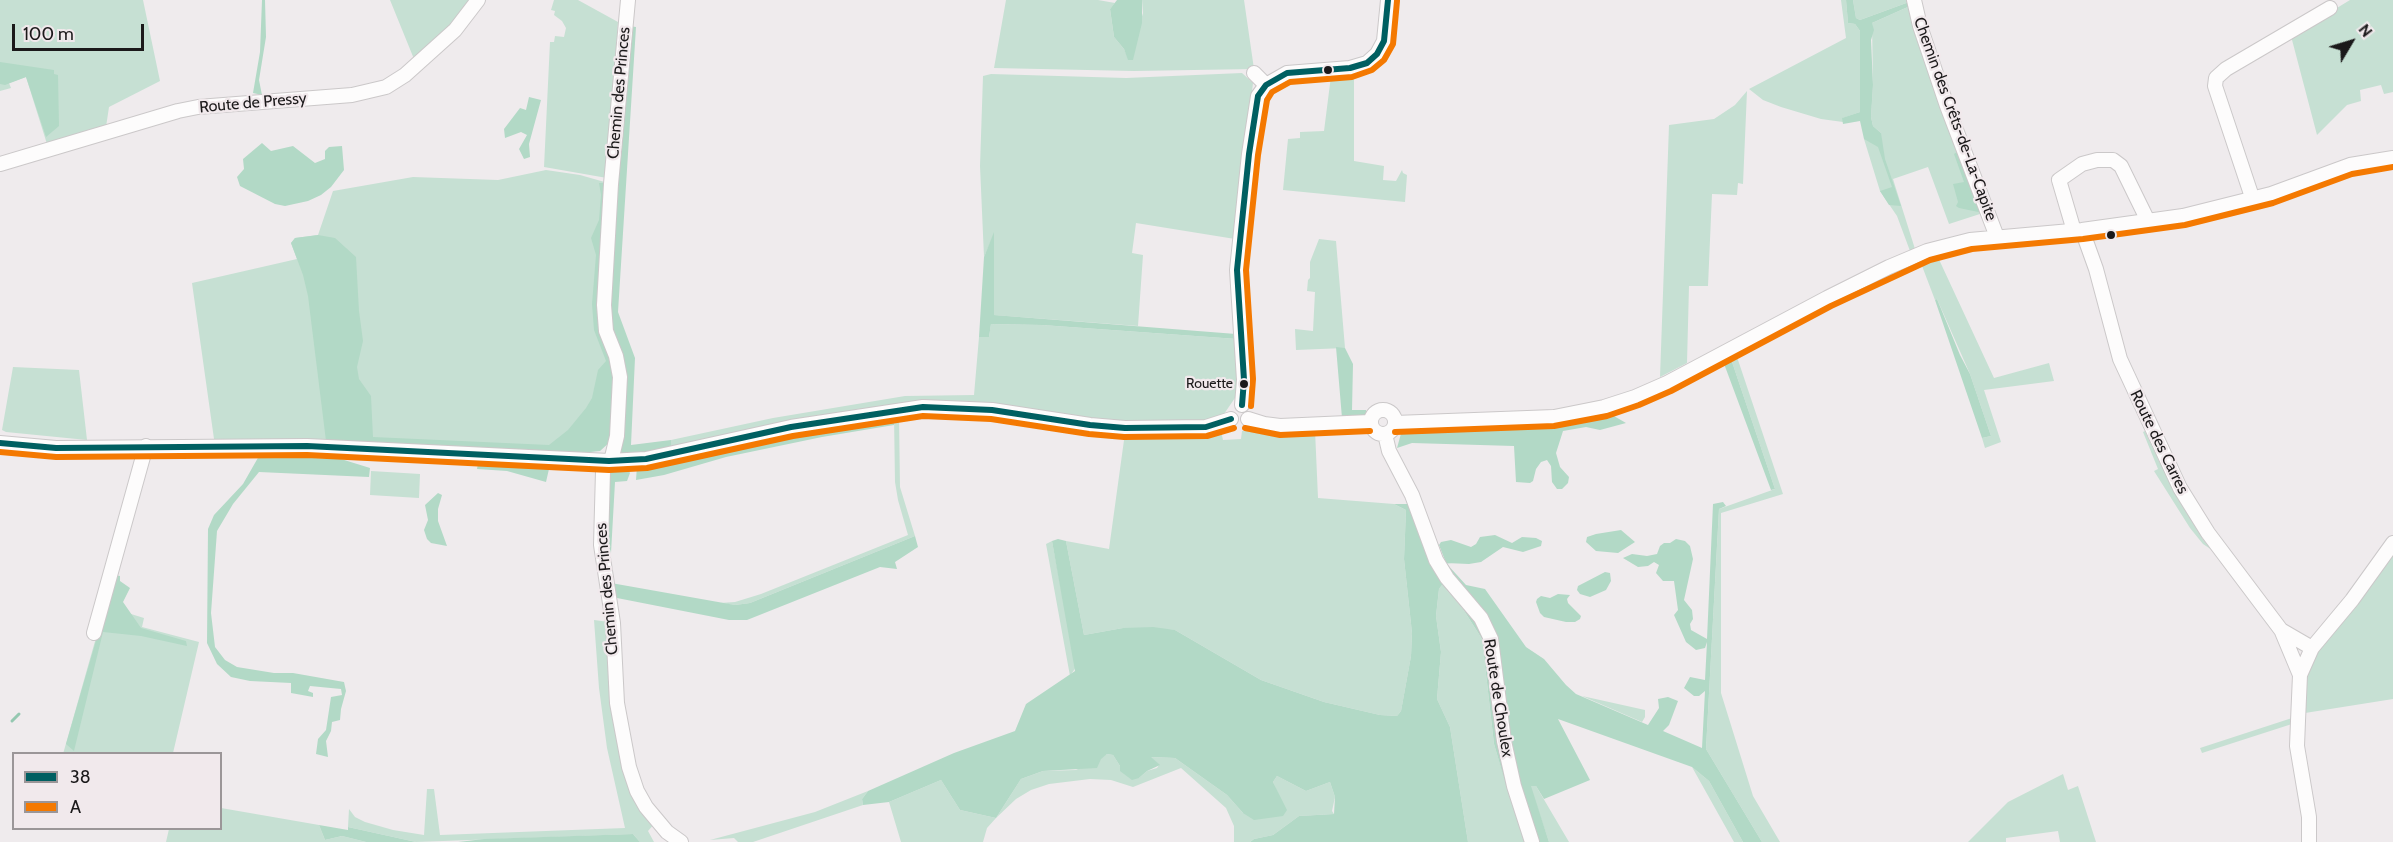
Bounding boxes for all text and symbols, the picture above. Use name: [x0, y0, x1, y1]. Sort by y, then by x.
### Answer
scale bar: [15, 12, 147, 50]
north arrow: [2321, 12, 2381, 72]
street label: Chemin des Crêts-de-La-Capite: [1909, 15, 2001, 223]
text: N: [2355, 20, 2377, 41]
text: 100 m: [23, 23, 74, 45]
street label: Chemin des Princes: [604, 26, 634, 160]
unlabelled marker: [1322, 64, 1334, 76]
street label: Route de Pressy: [199, 89, 307, 117]
unlabelled marker: [2105, 229, 2117, 241]
place label: Rouette: [1186, 376, 1233, 392]
marker: Rouette: [1238, 378, 1250, 390]
street label: Route des Carres: [2126, 387, 2192, 497]
street label: Chemin des Princes: [592, 522, 622, 656]
street label: Route de Choulex: [1479, 638, 1517, 758]
legend: [12, 752, 222, 830]
text: 38: [70, 766, 91, 788]
text: A: [70, 796, 81, 818]

